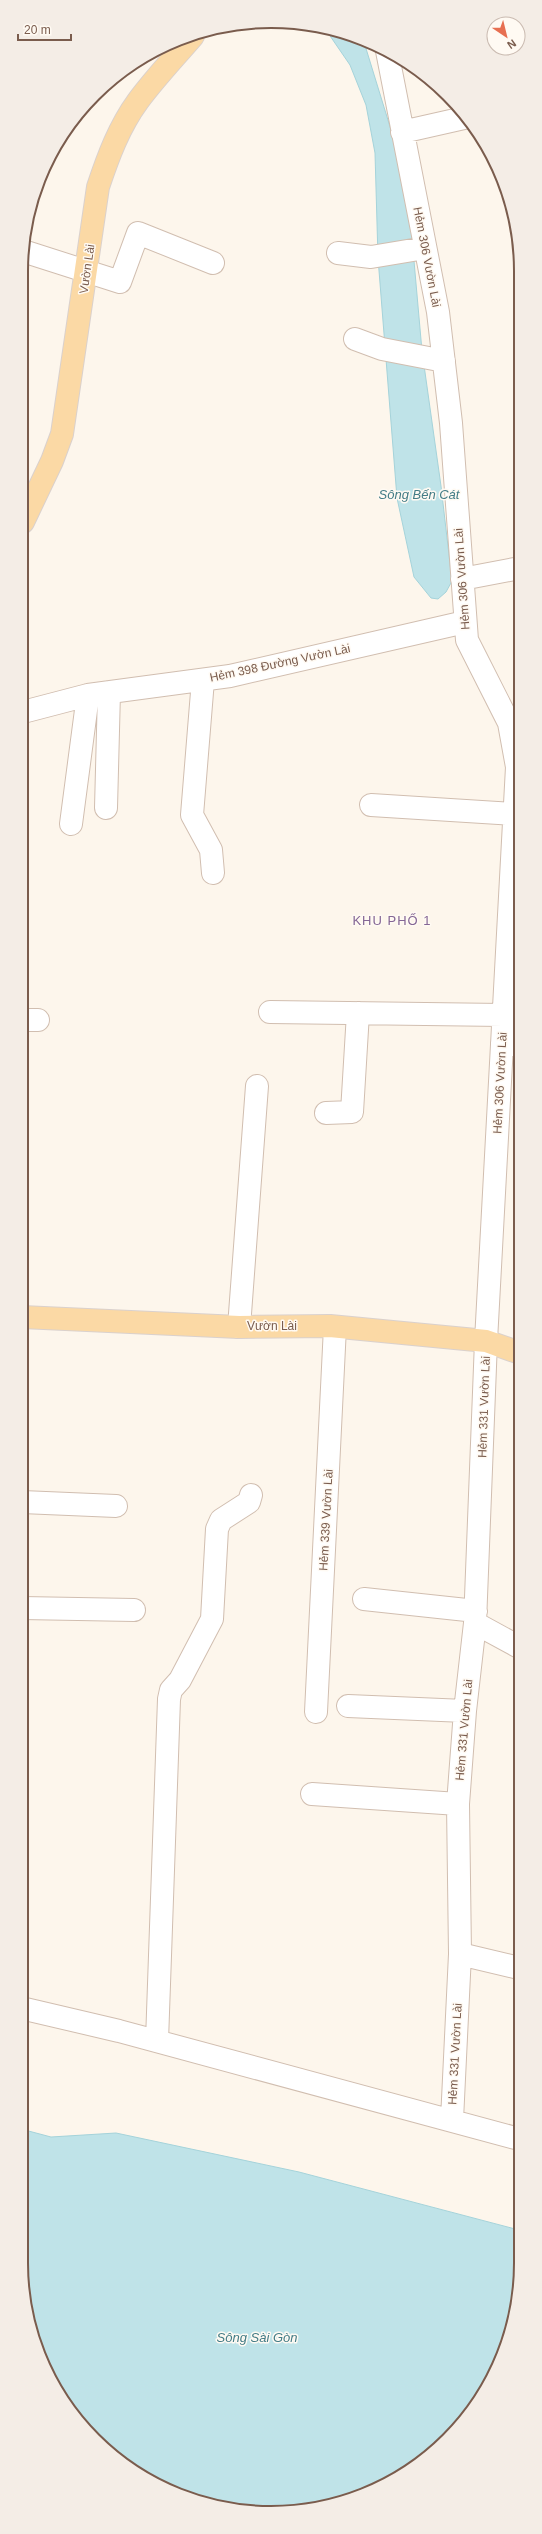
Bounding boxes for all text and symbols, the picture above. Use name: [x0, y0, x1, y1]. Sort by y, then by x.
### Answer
scale bar: [18, 16, 71, 42]
north arrow: [486, 16, 526, 56]
text: 20 m: [24, 23, 51, 37]
text: N: [505, 37, 518, 51]
street label: Hẻm 306 Vườn Lài: [410, 206, 444, 308]
street label: Vườn Lài: [77, 243, 97, 295]
water label: Sông Bến Cát: [379, 487, 461, 502]
street label: Hẻm 306 Vườn Lài: [451, 528, 473, 630]
street label: Hẻm 398 Đường Vườn Lài: [209, 641, 351, 685]
district label: KHU PHỐ 1: [352, 913, 432, 928]
street label: Hẻm 306 Vườn Lài: [490, 1032, 510, 1134]
street label: Vườn Lài: [247, 1319, 297, 1333]
street label: Hẻm 331 Vườn Lài: [475, 1356, 493, 1458]
street label: Hẻm 339 Vườn Lài: [316, 1469, 336, 1571]
street label: Hẻm 331 Vườn Lài: [453, 1679, 475, 1781]
street label: Hẻm 331 Vườn Lài: [445, 2003, 465, 2105]
water label: Sông Sài Gòn: [217, 2330, 297, 2345]

